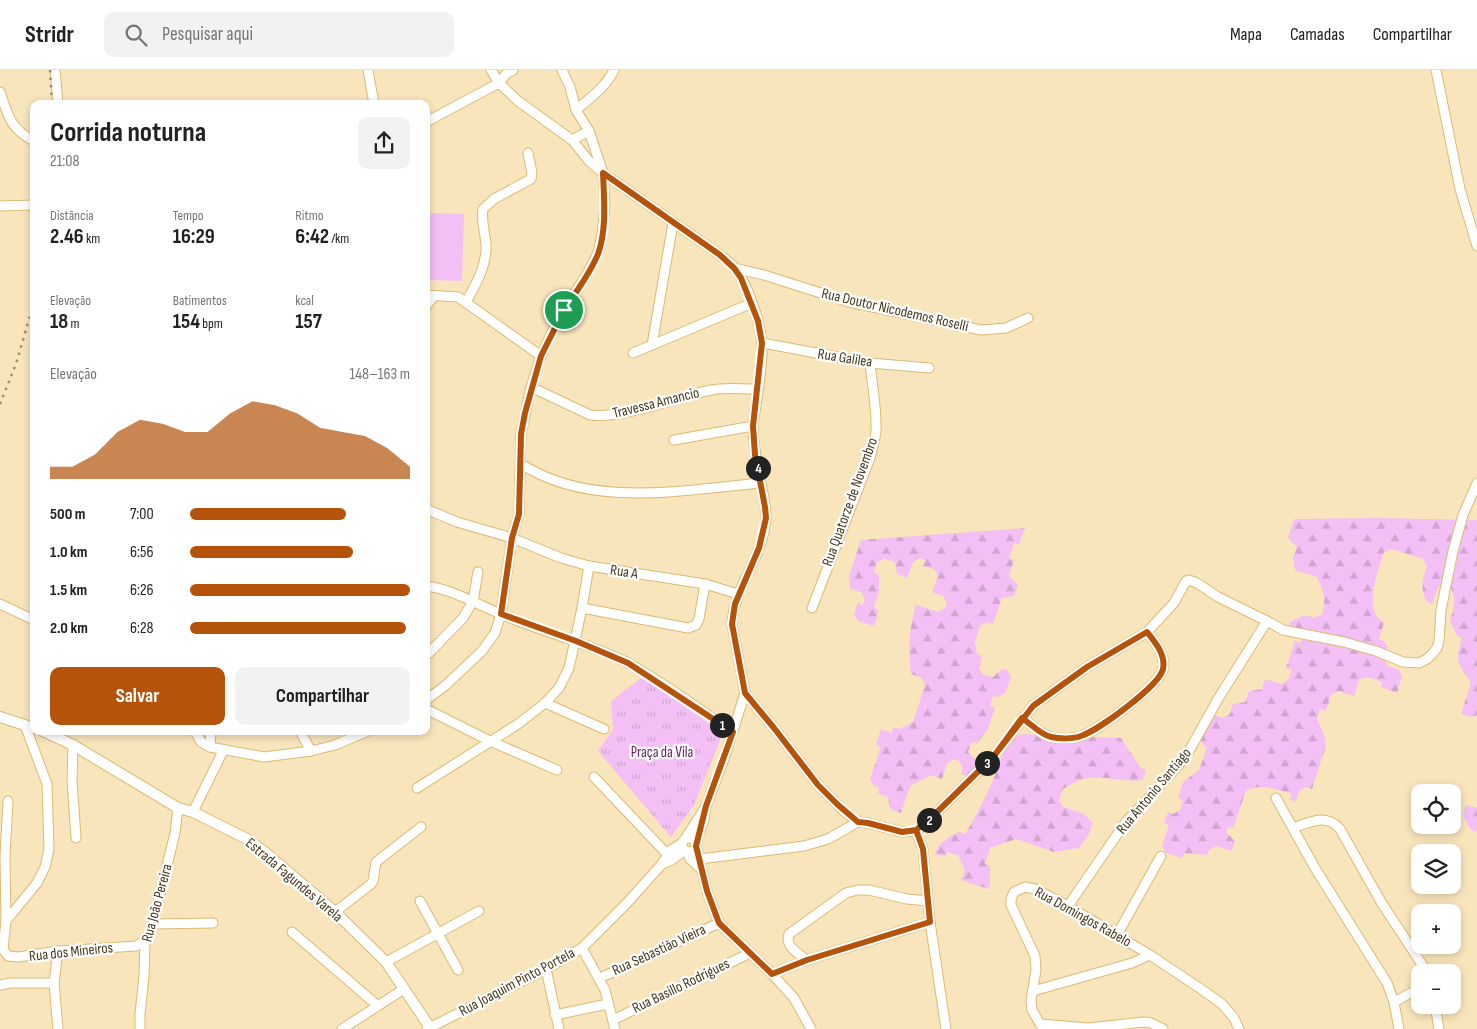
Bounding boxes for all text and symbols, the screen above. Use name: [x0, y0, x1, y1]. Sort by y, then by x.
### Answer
search box: [104, 12, 454, 57]
text: Stridr: [25, 20, 74, 49]
icon: search: [122, 21, 150, 49]
text: Pesquisar aqui: [162, 23, 253, 46]
text: Mapa: [1230, 24, 1262, 45]
text: Camadas: [1290, 24, 1345, 45]
text: Compartilhar: [1373, 24, 1452, 45]
text: Corrida noturna: [50, 116, 206, 149]
button: share: [358, 117, 410, 169]
text: 21:08: [50, 152, 79, 171]
text: Distância: [50, 207, 94, 224]
text: Tempo: [173, 207, 204, 224]
text: Ritmo: [295, 207, 323, 224]
text: 2.46: [50, 224, 84, 249]
text: 16:29: [173, 224, 215, 249]
text: 6:42: [295, 224, 329, 249]
text: km: [84, 230, 100, 247]
text: /km: [329, 230, 349, 247]
street label: Rua Doutor Nicodemos Roselli: [820, 284, 971, 336]
pin: [543, 289, 585, 331]
text: Elevação: [50, 292, 91, 309]
text: Batimentos: [173, 292, 227, 309]
text: kcal: [295, 292, 314, 309]
icon: arrive: [550, 296, 578, 324]
text: 18: [50, 309, 68, 334]
text: 154: [173, 309, 200, 334]
text: 157: [295, 309, 322, 334]
text: m: [68, 315, 79, 332]
text: bpm: [200, 315, 223, 332]
street label: Rua Galilea: [816, 344, 874, 372]
text: Elevação: [50, 365, 97, 384]
text: 148–163 m: [350, 365, 410, 384]
street label: Travessa Amancio: [611, 383, 701, 423]
street label: Rua Quatorze de Novembro: [818, 435, 882, 569]
pin: 4: [746, 456, 770, 480]
text: 4: [755, 460, 762, 477]
text: 500 m: [50, 505, 85, 524]
text: 7:00: [130, 505, 154, 524]
text: 1.0 km: [50, 543, 87, 562]
text: 6:56: [130, 543, 153, 562]
street label: Rua A: [609, 560, 640, 584]
text: 1.5 km: [50, 581, 87, 600]
text: 6:26: [130, 581, 154, 600]
text: 2.0 km: [50, 619, 88, 638]
text: 6:28: [130, 619, 154, 638]
button: Salvar: [50, 667, 225, 725]
button: Compartilhar: [235, 667, 410, 725]
pin: 1: [710, 712, 734, 738]
text: 1: [720, 717, 725, 734]
park label: Praça da Vila: [631, 743, 694, 762]
street label: Rua Antonio Santiago: [1112, 744, 1196, 838]
pin: 3: [974, 750, 1000, 776]
text: 3: [984, 755, 991, 772]
map controls: [1411, 784, 1461, 1014]
button: locate: [1411, 784, 1461, 834]
pin: 2: [916, 808, 942, 832]
text: 2: [926, 812, 933, 829]
street label: Estrada Fagundes Varela: [242, 834, 347, 926]
button: layers: [1411, 844, 1461, 894]
street label: Rua João Pereira: [137, 862, 177, 944]
street label: Rua Domingos Rabelo: [1031, 883, 1135, 951]
button: +: [1411, 904, 1461, 954]
street label: Rua Sebastião Vieira: [609, 920, 709, 980]
street label: Rua dos Mineiros: [28, 938, 114, 966]
street label: Rua Joaquim Pinto Portela: [456, 943, 578, 1021]
street label: Rua Basillo Rodrigues: [629, 954, 733, 1018]
button: −: [1411, 964, 1461, 1014]

